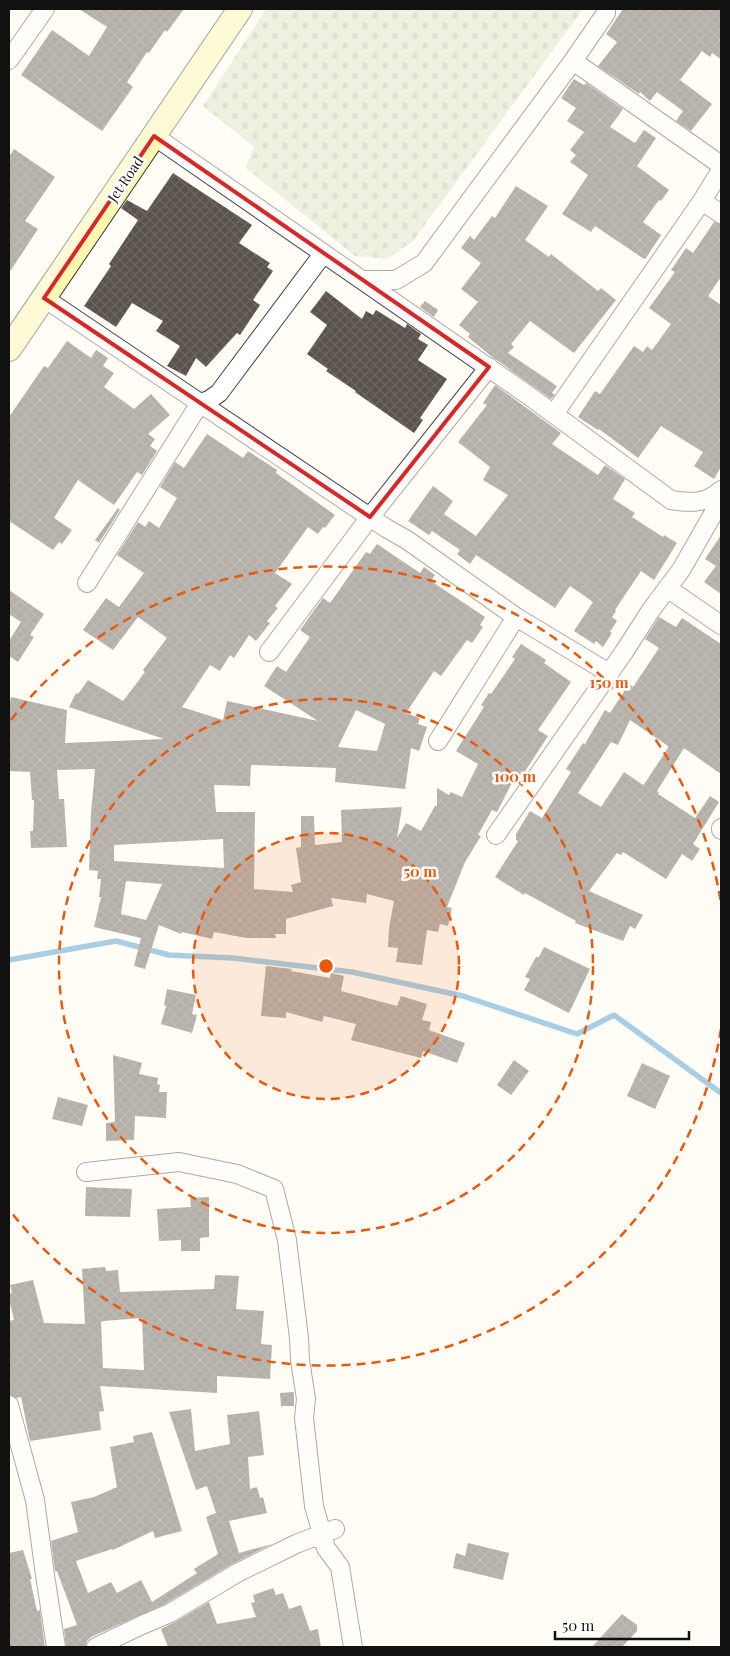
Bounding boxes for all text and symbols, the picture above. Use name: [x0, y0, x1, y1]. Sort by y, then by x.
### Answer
street label: Jet Road: [102, 152, 147, 206]
text: 150 m: [589, 672, 629, 692]
text: 100 m: [494, 766, 537, 786]
text: 50 m: [403, 861, 437, 881]
centre of rings: [317, 957, 335, 975]
scale bar: [555, 1608, 689, 1640]
text: 50 m: [562, 1615, 595, 1635]

